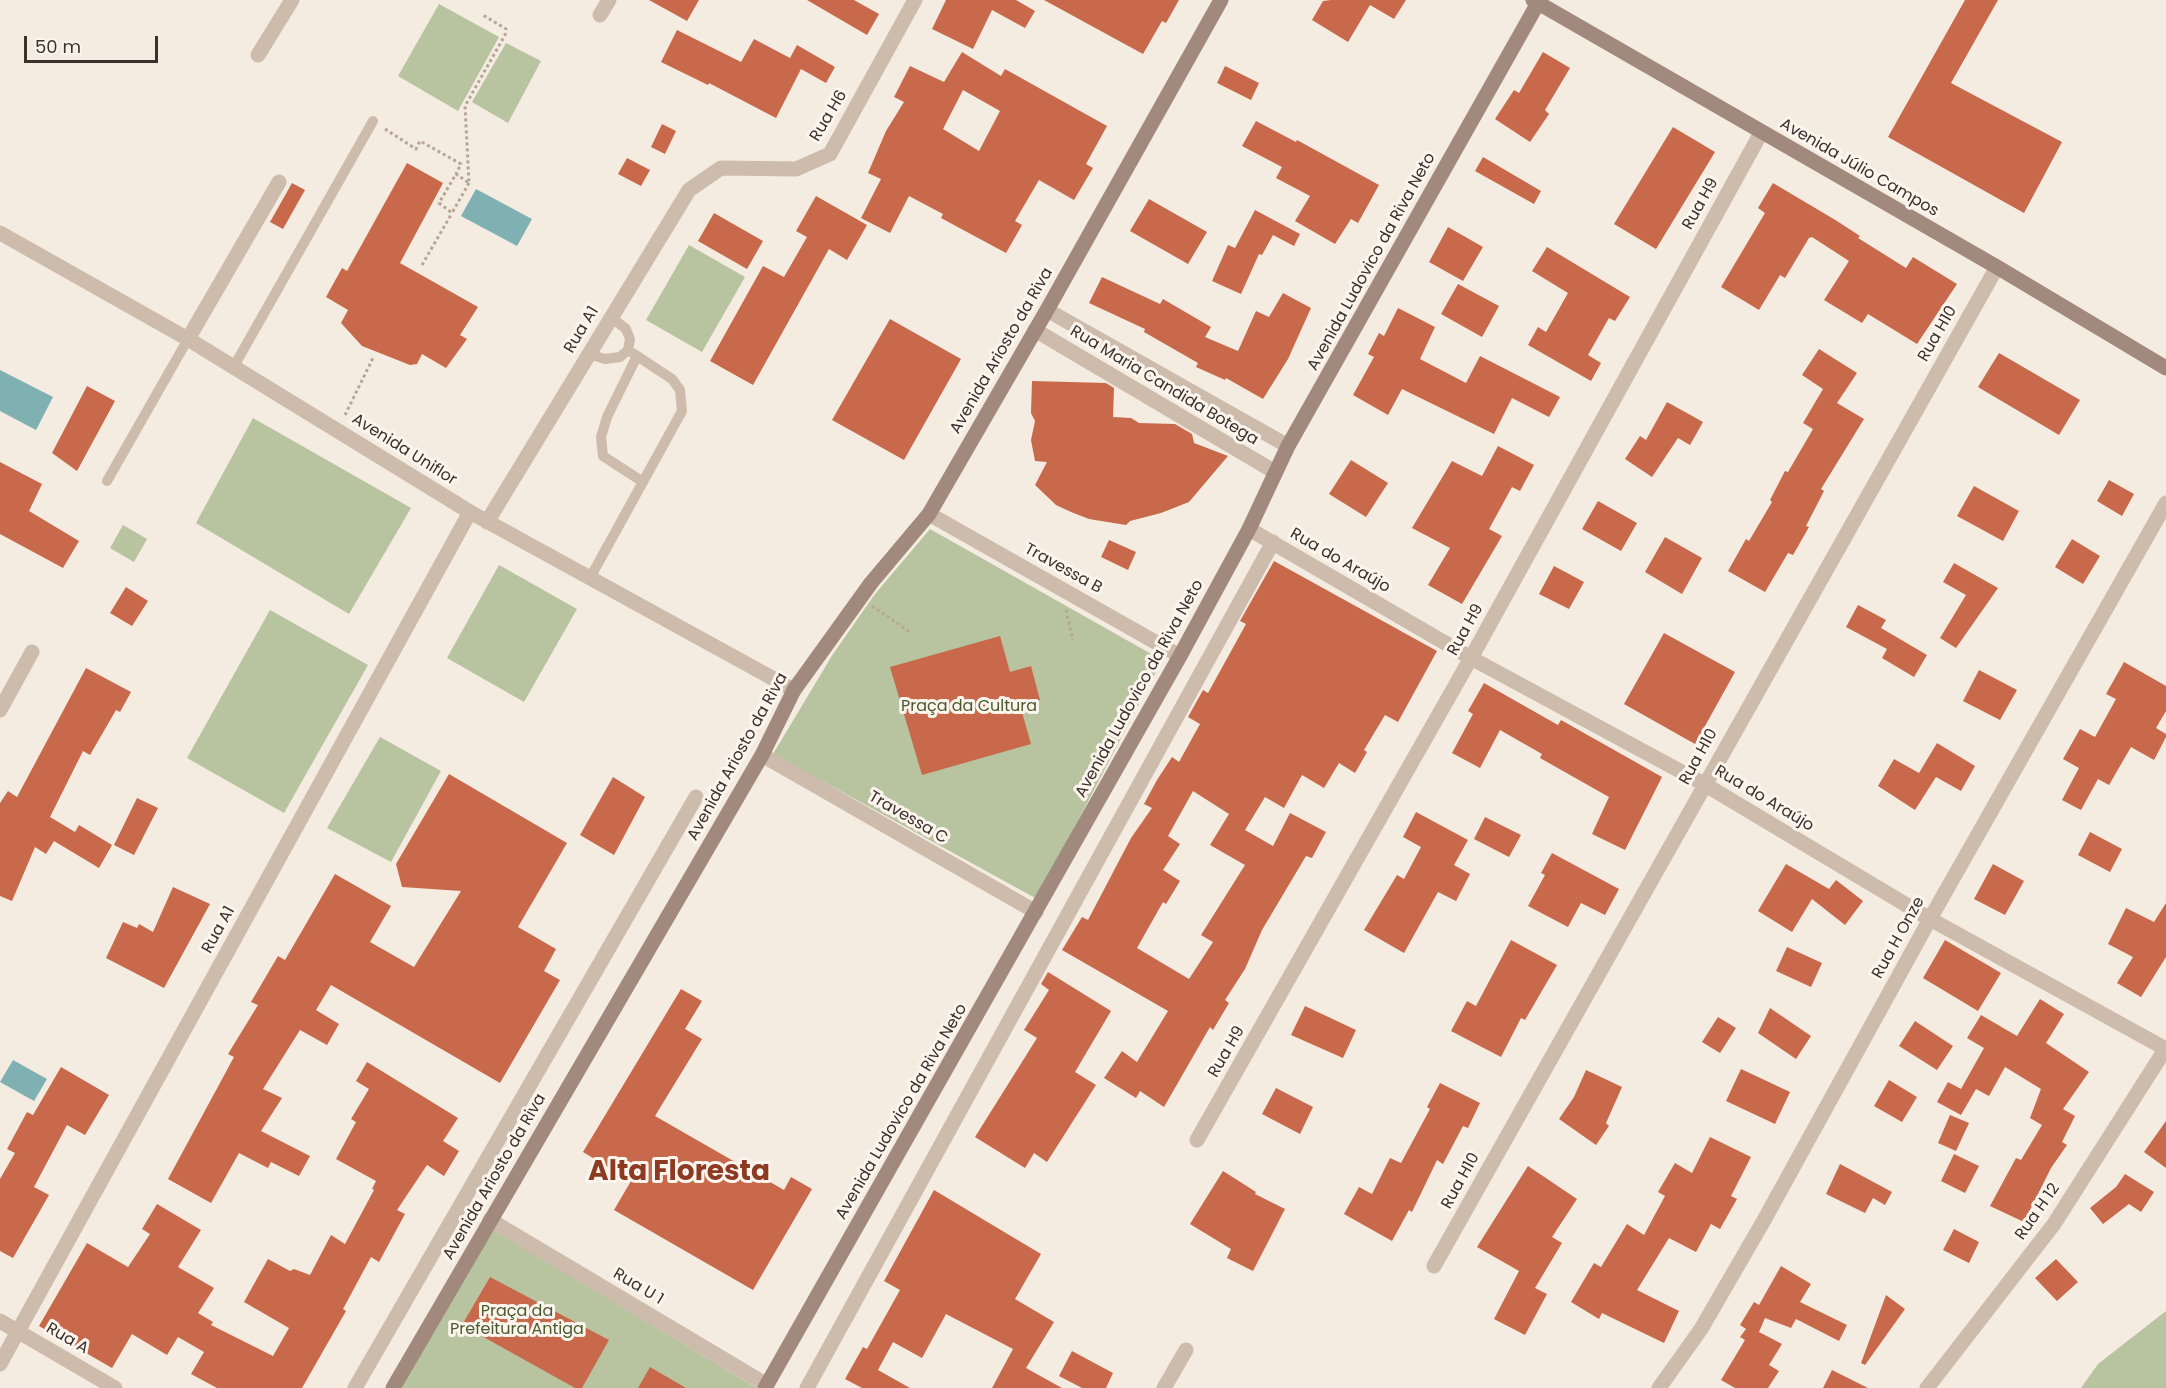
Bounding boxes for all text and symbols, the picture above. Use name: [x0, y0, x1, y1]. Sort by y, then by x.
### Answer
scale bar: [27, 24, 160, 62]
text: 50 m: [35, 34, 81, 59]
street label: Rua H6: [806, 87, 852, 145]
street label: Avenida Júlio Campos: [1776, 115, 1942, 221]
street label: Avenida Ludovico da Riva Neto: [1304, 150, 1440, 374]
street label: Rua H9: [1679, 175, 1723, 233]
street label: Avenida Ariosto da Riva: [947, 264, 1057, 438]
street label: Rua A1: [561, 303, 603, 357]
street label: Rua H10: [1914, 303, 1962, 365]
street label: Rua Maria Candida Botega: [1066, 322, 1262, 450]
street label: Avenida Uniflor: [348, 410, 460, 490]
street label: Rua do Araújo: [1287, 525, 1393, 597]
street label: Travessa B: [1021, 540, 1105, 598]
street label: Avenida Ludovico da Riva Neto: [1072, 577, 1208, 801]
street label: Rua H9: [1444, 601, 1488, 659]
street label: Avenida Ariosto da Riva: [684, 670, 792, 844]
park label: Praça da Cultura: [901, 697, 1037, 717]
street label: Rua H10: [1676, 726, 1722, 788]
street label: Rua do Araújo: [1711, 762, 1817, 836]
street label: Travessa C: [865, 788, 951, 848]
street label: Rua H Onze: [1869, 894, 1929, 982]
street label: Rua A1: [198, 903, 240, 957]
street label: Avenida Ludovico da Riva Neto: [832, 1001, 972, 1223]
street label: Rua H9: [1205, 1023, 1249, 1081]
street label: Avenida Ariosto da Riva: [440, 1090, 550, 1264]
street label: Rua H10: [1438, 1150, 1484, 1212]
district label: Alta Floresta: [588, 1156, 770, 1190]
street label: Rua H 12: [2012, 1180, 2064, 1244]
street label: Rua U 1: [609, 1265, 667, 1309]
park label: Praça da Prefeitura Antiga: [450, 1302, 584, 1340]
street label: Rua A: [42, 1319, 92, 1359]

